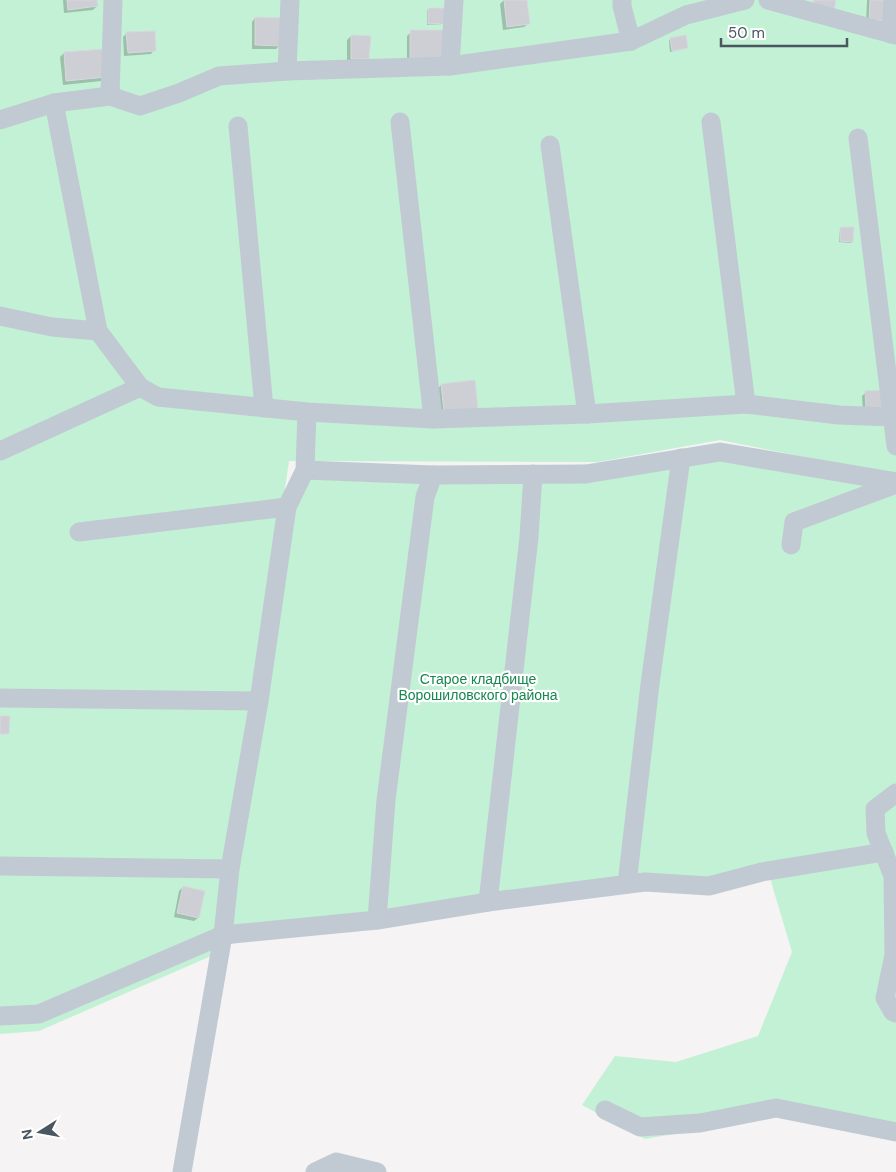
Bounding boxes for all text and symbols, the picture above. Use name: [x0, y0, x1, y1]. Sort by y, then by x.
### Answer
scale bar: [721, 15, 847, 47]
text: 50 m: [728, 23, 765, 43]
park label: Старое кладбище Ворошиловского района: [398, 670, 558, 704]
north arrow: [15, 1107, 65, 1157]
text: N: [17, 1128, 37, 1141]

